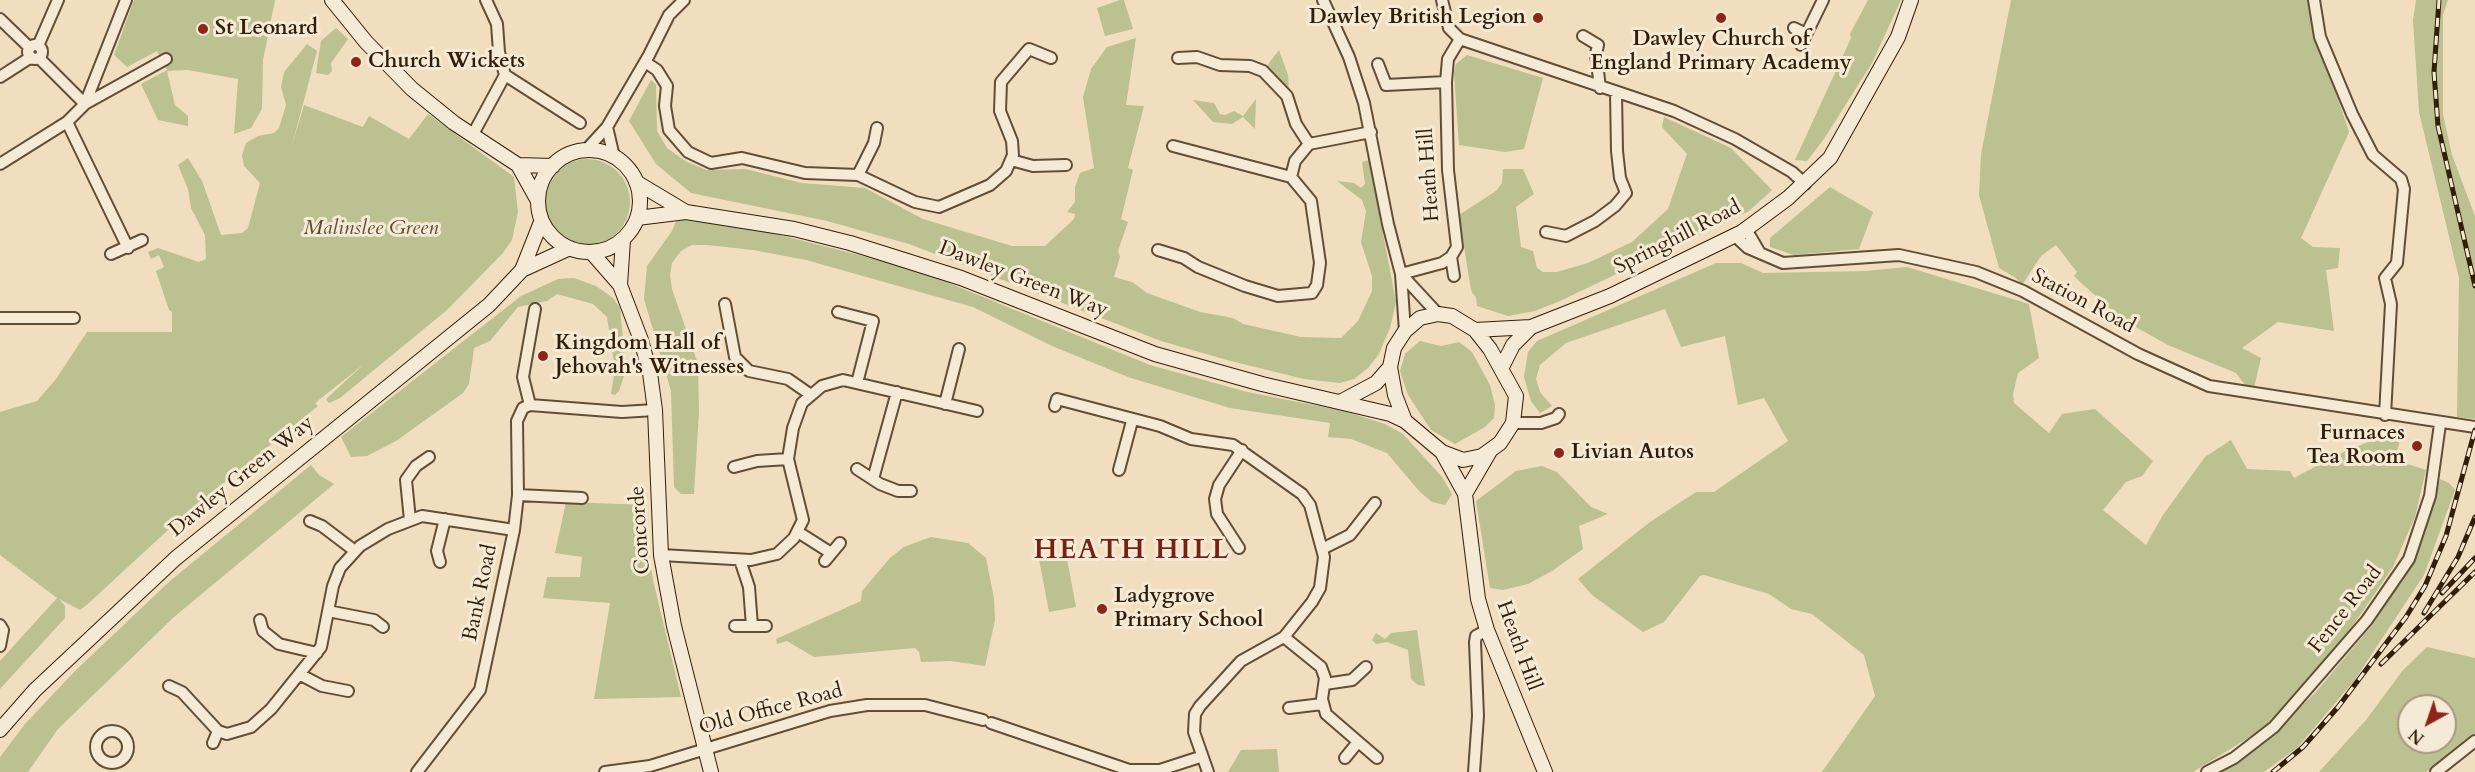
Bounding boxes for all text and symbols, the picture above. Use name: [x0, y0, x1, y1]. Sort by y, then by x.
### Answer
place label: Dawley British Legion: [1309, 5, 1526, 31]
marker: Dawley British Legion: [1531, 11, 1545, 25]
marker: Dawley Church of England Primary Academy: [1714, 11, 1728, 25]
place label: St Leonard: [215, 16, 318, 42]
marker: St Leonard: [196, 22, 210, 36]
place label: Dawley Church of England Primary Academy: [1590, 27, 1852, 77]
place label: Church Wickets: [368, 49, 525, 75]
marker: Church Wickets: [349, 55, 363, 69]
street label: Heath Hill: [1414, 127, 1446, 223]
street label: Springhill Road: [1610, 195, 1746, 281]
park label: Malinslee Green: [304, 216, 438, 242]
street label: Dawley Green Way: [935, 236, 1111, 324]
street label: Station Road: [2027, 264, 2139, 340]
place label: Kingdom Hall of Jehovah's Witnesses: [555, 331, 744, 381]
marker: Kingdom Hall of Jehovah's Witnesses: [536, 349, 550, 363]
street label: Dawley Green Way: [165, 411, 319, 543]
place label: Furnaces Tea Room: [2306, 421, 2405, 471]
marker: Furnaces Tea Room: [2410, 439, 2424, 453]
place label: Livian Autos: [1571, 440, 1694, 466]
marker: Livian Autos: [1552, 446, 1566, 460]
street label: Concorde: [625, 485, 657, 575]
district label: HEATH HILL: [1034, 536, 1230, 568]
street label: Bank Road: [458, 542, 504, 644]
street label: Fence Road: [2304, 561, 2388, 659]
place label: Ladygrove Primary School: [1114, 584, 1263, 634]
street label: Heath Hill: [1490, 597, 1546, 695]
marker: Ladygrove Primary School: [1095, 602, 1109, 616]
street label: Old Office Road: [697, 679, 845, 741]
north arrow: [2397, 694, 2457, 754]
text: N: [2404, 723, 2429, 749]

